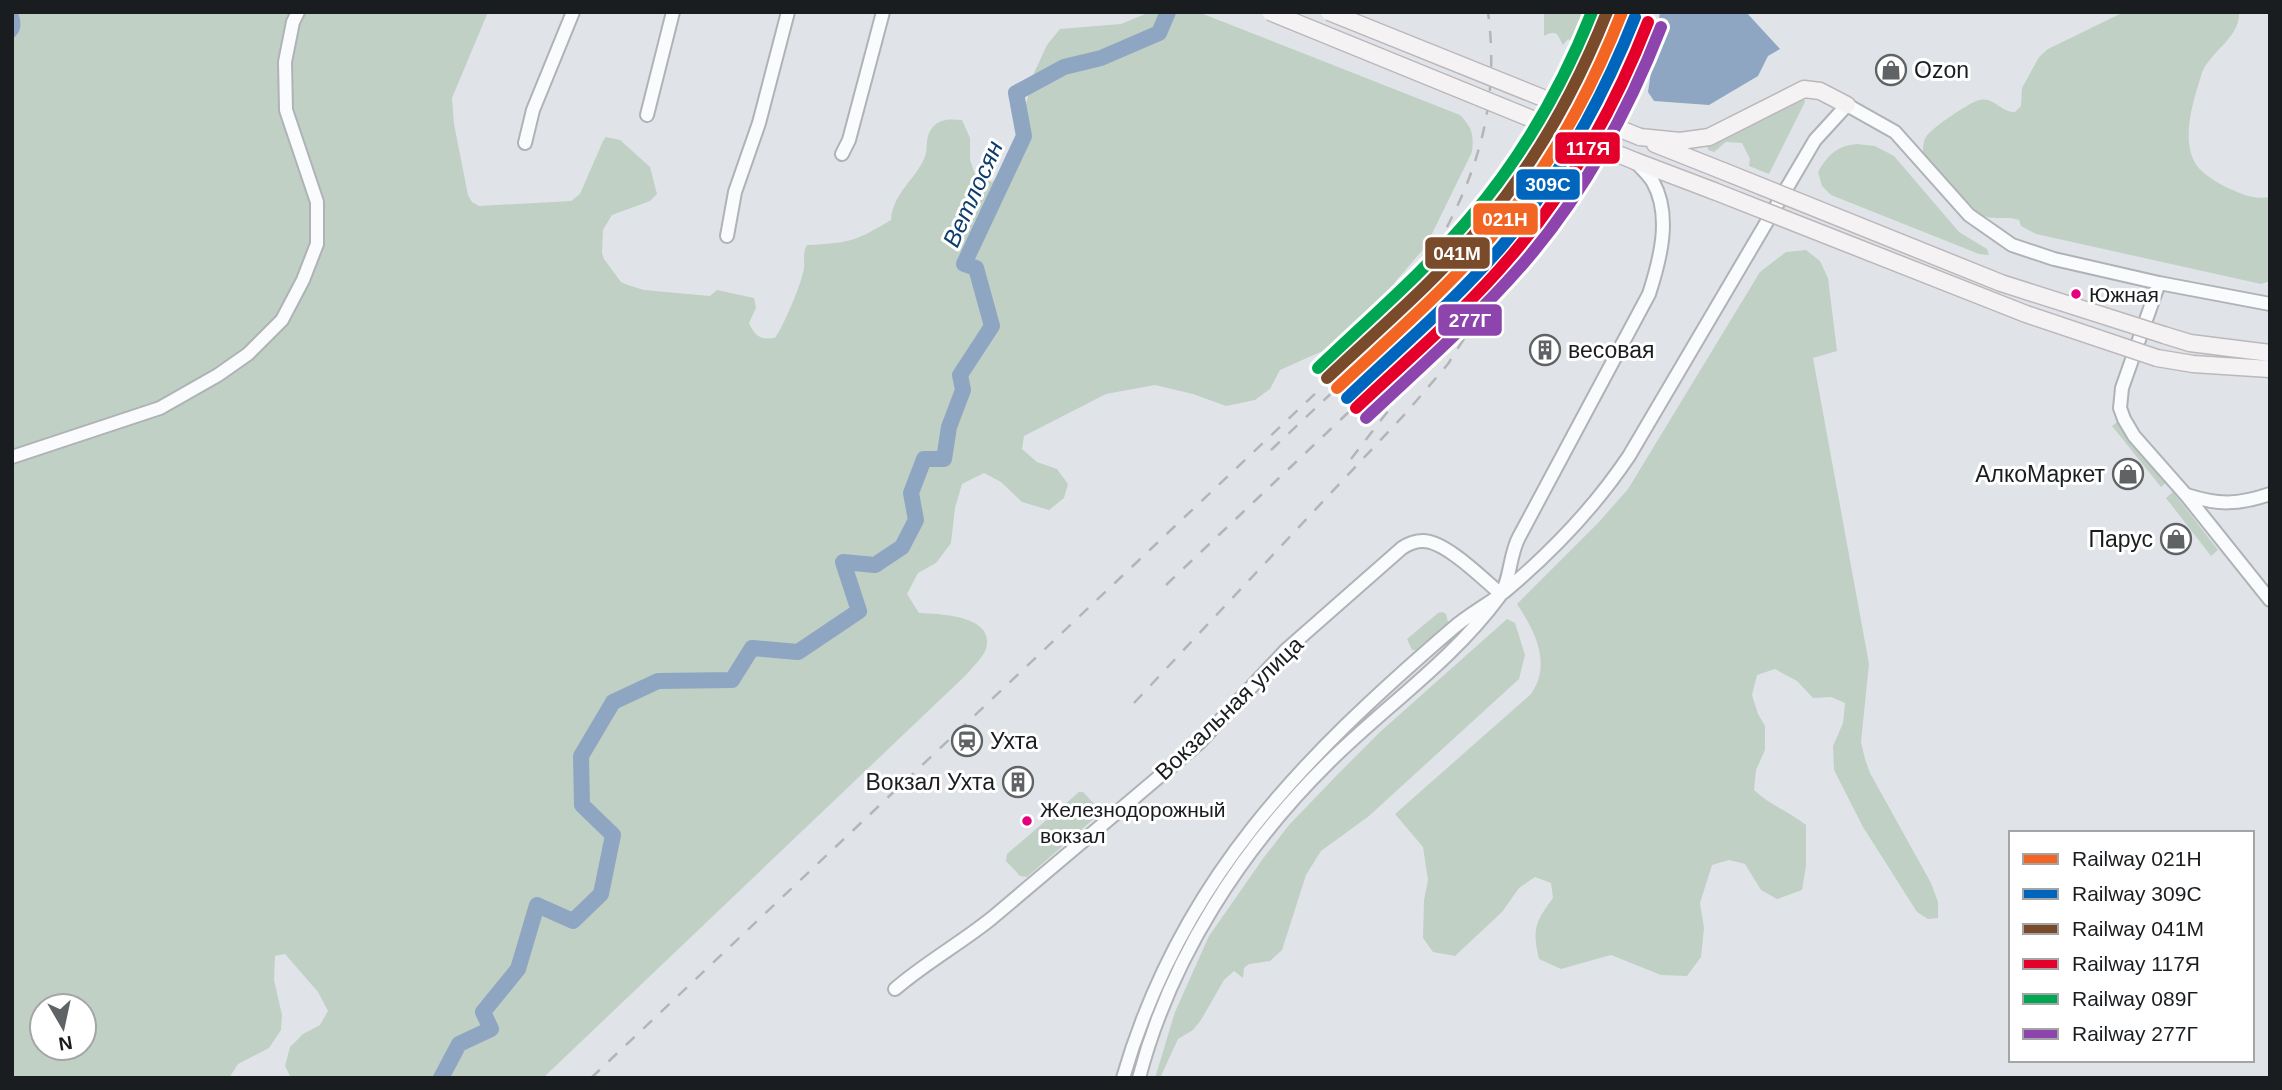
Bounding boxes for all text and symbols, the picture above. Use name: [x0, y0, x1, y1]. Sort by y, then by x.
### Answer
shop icon: Ozon: [1874, 53, 1908, 87]
place label: Ozon: [1914, 57, 1969, 83]
line badge: 117Я: [1554, 131, 1621, 165]
water label: Ветлосян: [937, 136, 1008, 251]
text: 117Я: [1566, 138, 1610, 159]
line badge: 309С: [1515, 168, 1581, 201]
text: 309С: [1525, 174, 1571, 195]
line badge: 021Н: [1472, 202, 1539, 236]
text: 021Н: [1482, 209, 1528, 230]
line badge: 041М: [1424, 236, 1491, 270]
text: 041М: [1433, 243, 1481, 264]
place label: Южная: [2089, 283, 2159, 306]
marker: Южная: [2069, 287, 2083, 301]
line badge: 277Г: [1437, 303, 1503, 337]
text: 277Г: [1449, 310, 1491, 331]
building icon: весовая: [1528, 333, 1562, 367]
place label: весовая: [1568, 337, 1655, 363]
shop icon: АлкоМаркет: [2111, 457, 2145, 491]
place label: АлкоМаркет: [1975, 461, 2105, 487]
shop icon: Парус: [2159, 522, 2193, 556]
place label: Парус: [2088, 526, 2153, 552]
street label: Вокзальная улица: [1150, 631, 1308, 785]
station icon: Ухта: [950, 724, 984, 758]
place label: Ухта: [990, 728, 1038, 754]
building icon: Вокзал Ухта: [1001, 765, 1035, 799]
place label: Вокзал Ухта: [866, 769, 995, 795]
place label: Железнодорожный вокзал: [1040, 798, 1226, 847]
marker: Железнодорожный вокзал: [1020, 814, 1034, 828]
legend: [2009, 831, 2254, 1062]
text: Railway 021Н: [2072, 847, 2202, 870]
text: Railway 309С: [2072, 882, 2202, 905]
text: Railway 041М: [2072, 917, 2204, 940]
text: Railway 117Я: [2072, 952, 2200, 975]
text: Railway 089Г: [2072, 987, 2198, 1010]
north arrow: [28, 992, 98, 1062]
text: Railway 277Г: [2072, 1022, 2198, 1045]
text: N: [57, 1032, 74, 1055]

